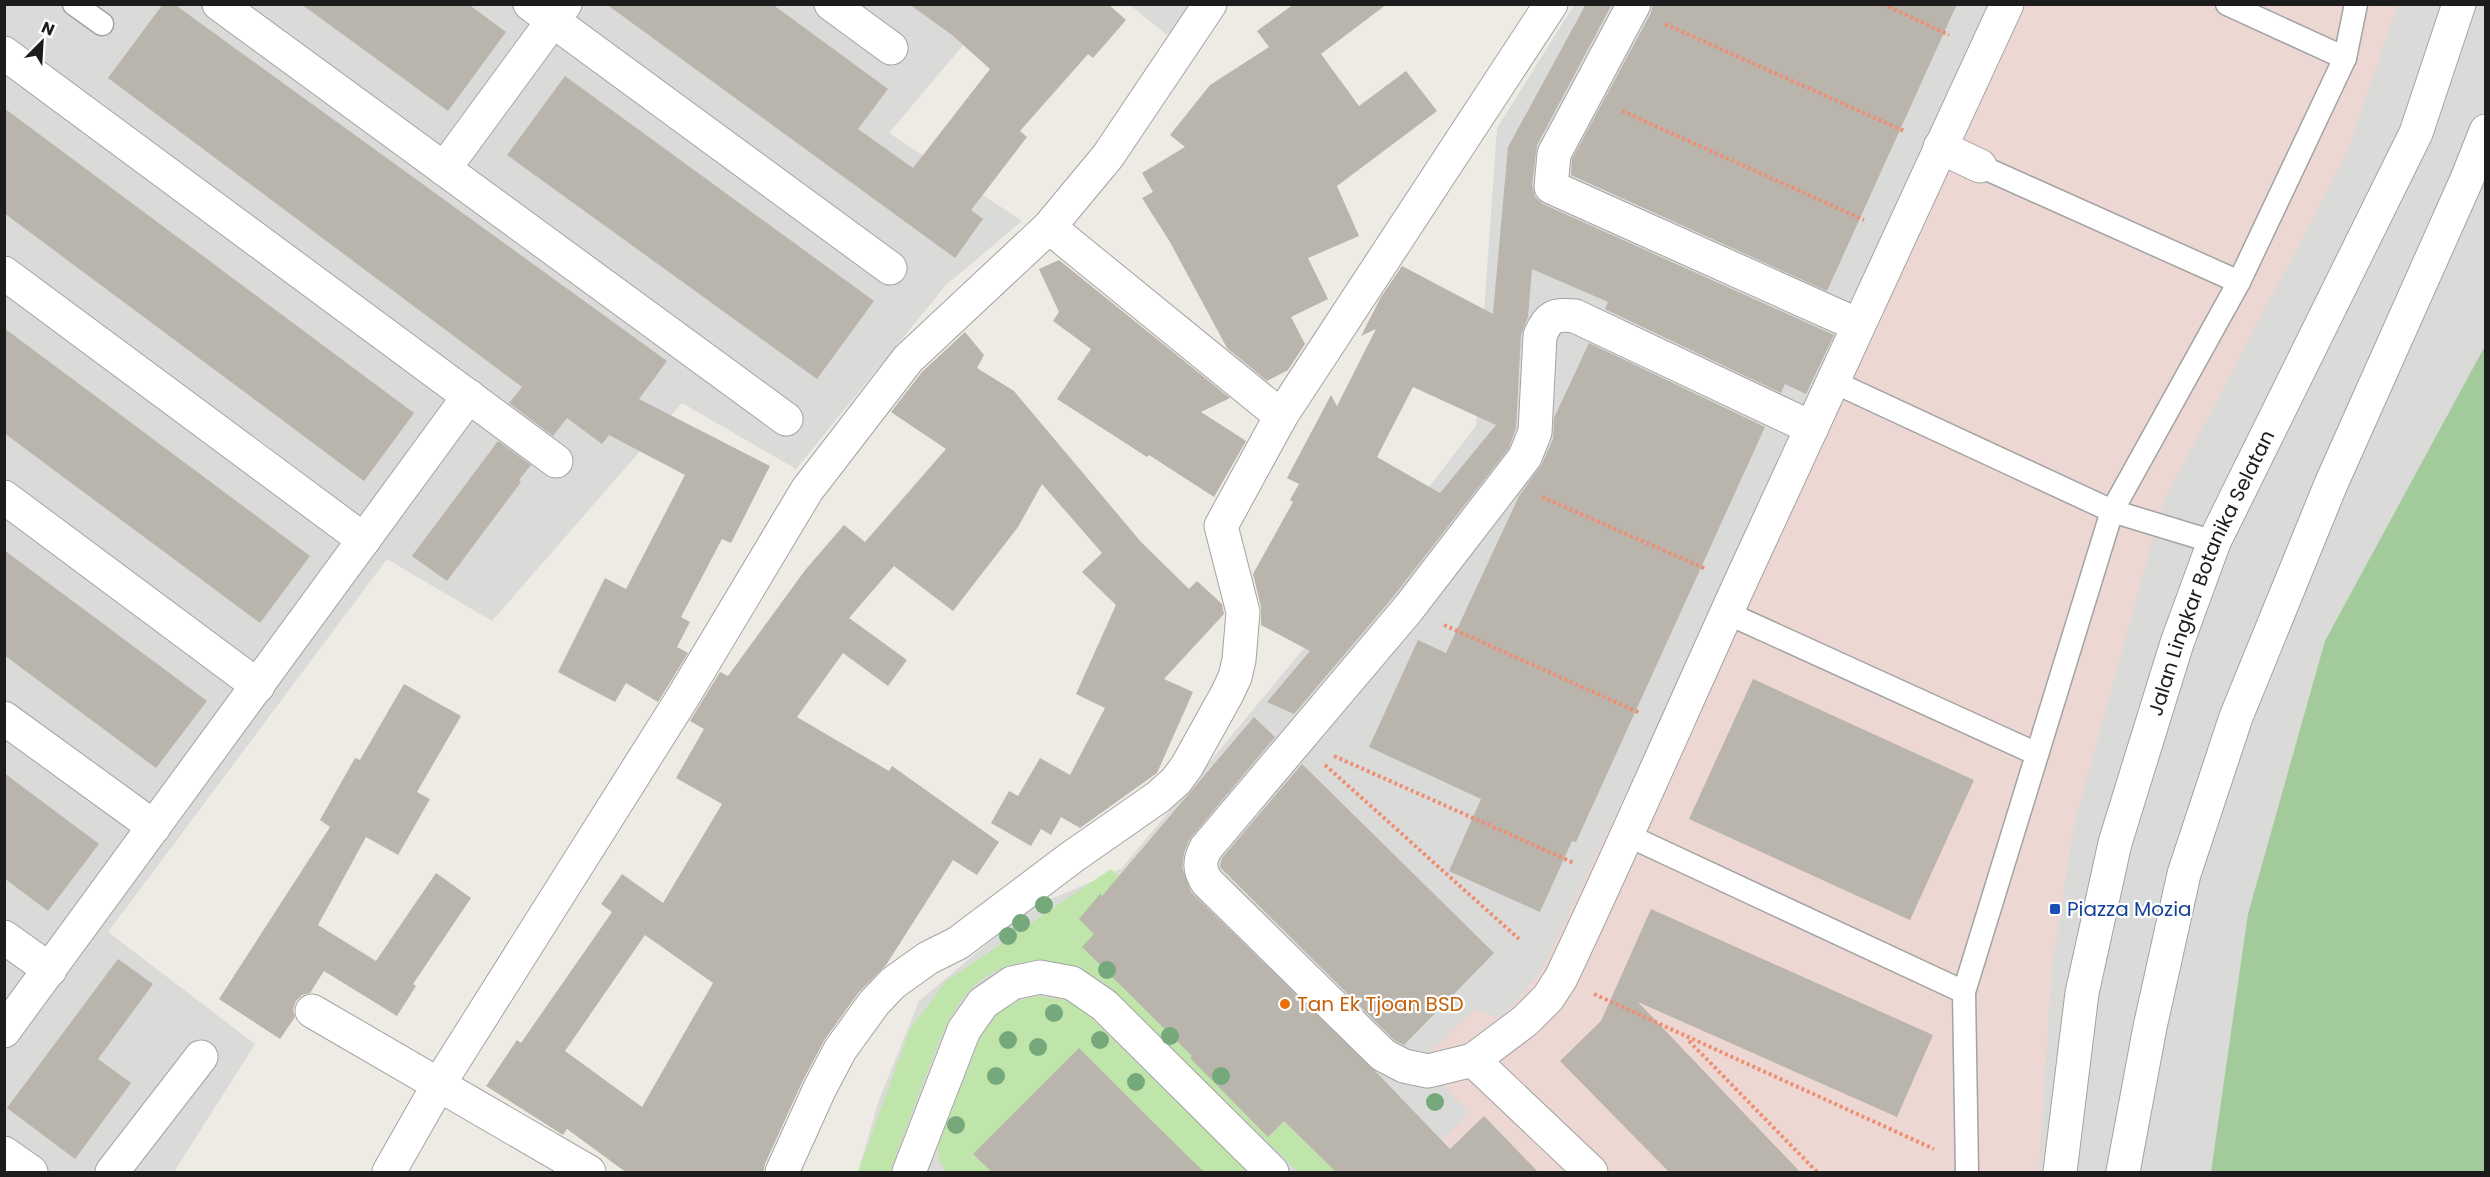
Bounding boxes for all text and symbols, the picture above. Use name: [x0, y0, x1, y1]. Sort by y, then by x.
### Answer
north arrow: [12, 12, 72, 72]
text: N: [38, 16, 58, 42]
street label: Jalan Lingkar Botanika Selatan: [2141, 425, 2281, 719]
place label: Piazza Mozia: [2067, 895, 2192, 923]
marker: Piazza Mozia: [2048, 902, 2062, 916]
place label: Tan Ek Tjoan BSD: [1297, 990, 1464, 1018]
marker: Tan Ek Tjoan BSD: [1278, 997, 1292, 1011]

